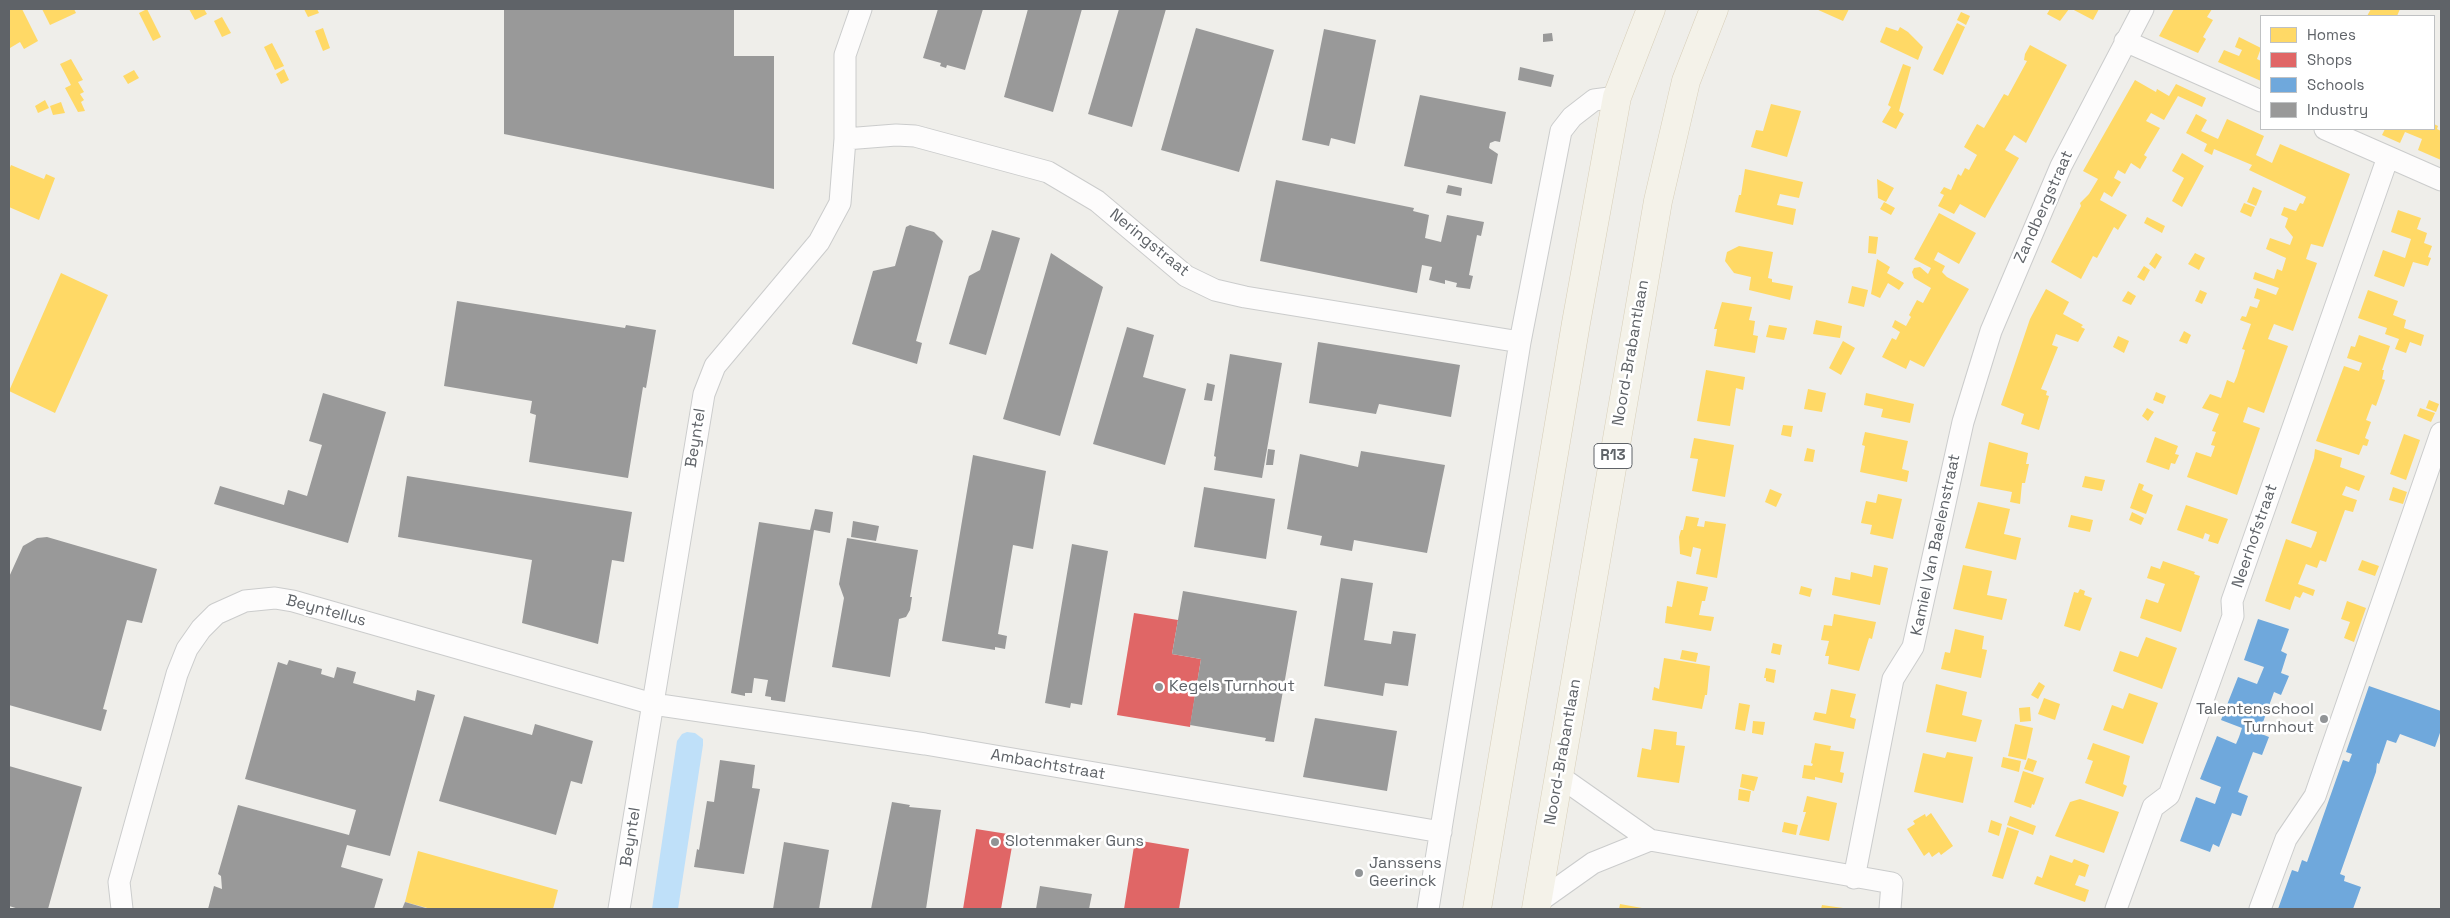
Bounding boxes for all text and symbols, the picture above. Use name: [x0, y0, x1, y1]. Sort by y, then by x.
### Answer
legend: [2260, 15, 2435, 130]
text: Homes: [2307, 25, 2356, 44]
text: Shops: [2307, 50, 2352, 69]
text: Schools: [2307, 75, 2364, 94]
text: Industry: [2307, 100, 2368, 119]
street label: Zandbergstraat: [2011, 148, 2077, 266]
street label: Neringstraat: [1105, 205, 1193, 281]
street label: Noord-Brabantlaan: [1609, 279, 1653, 427]
street label: Beyntel: [682, 407, 710, 469]
road number: R13: [1594, 444, 1632, 468]
street label: Kamiel Van Baelenstraat: [1907, 452, 1965, 638]
street label: Neerhofstraat: [2228, 482, 2282, 590]
street label: Beyntellus: [284, 591, 368, 631]
place label: Kegels Turnhout: [1169, 677, 1295, 697]
street label: Noord-Brabantlaan: [1541, 678, 1585, 826]
marker: Kegels Turnhout: [1153, 681, 1165, 693]
place label: Talentenschool Turnhout: [2196, 700, 2314, 738]
marker: Talentenschool Turnhout: [2318, 713, 2330, 725]
street label: Ambachtstraat: [989, 745, 1107, 785]
street label: Beyntel: [617, 806, 645, 868]
place label: Slotenmaker Guns: [1005, 832, 1144, 852]
marker: Slotenmaker Guns: [989, 836, 1001, 848]
place label: Janssens Geerinck: [1369, 854, 1442, 892]
marker: Janssens Geerinck: [1353, 867, 1365, 879]

